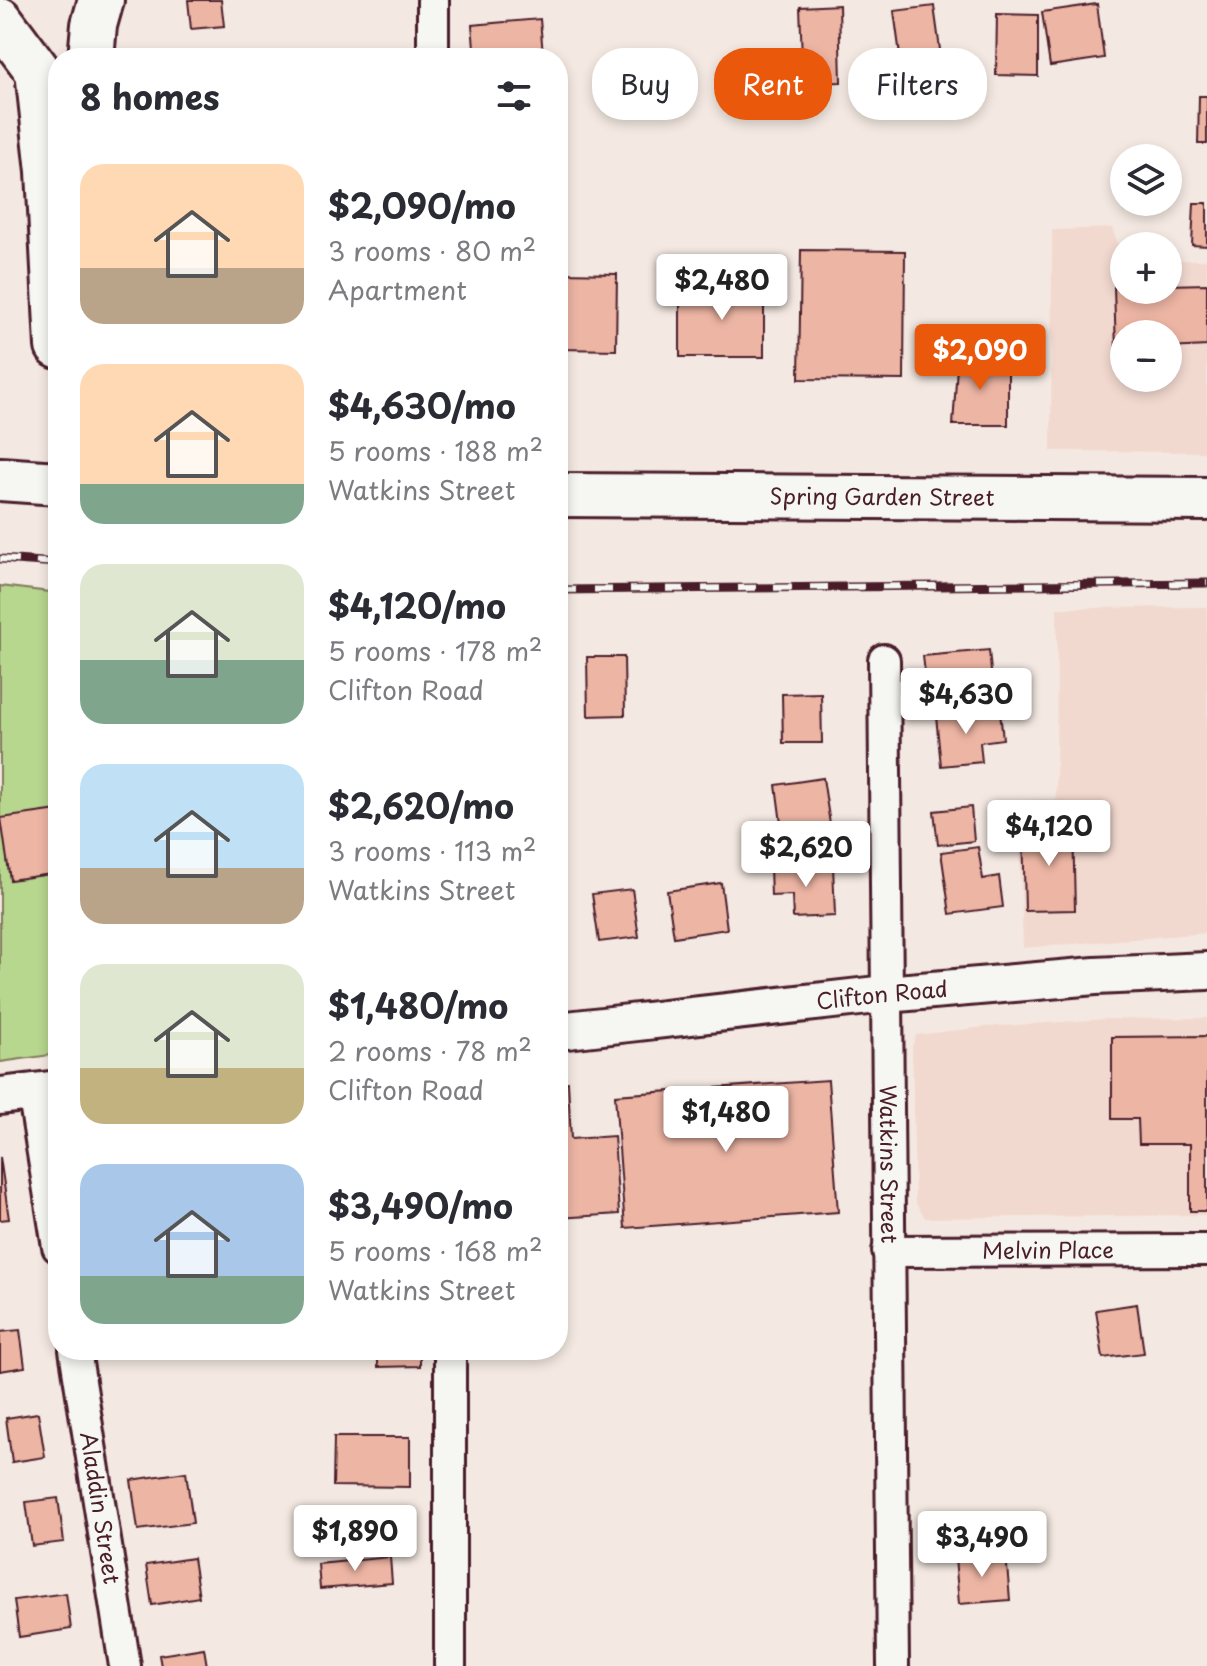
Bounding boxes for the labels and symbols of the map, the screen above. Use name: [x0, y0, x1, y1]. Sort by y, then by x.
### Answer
pin: $2,480: [657, 254, 787, 322]
pin: $2,090: [915, 324, 1045, 392]
street label: Spring Garden Street: [769, 478, 995, 513]
pin: $4,630: [901, 668, 1031, 736]
pin: $4,120: [984, 800, 1114, 868]
pin: $2,620: [741, 821, 871, 889]
street label: Clifton Road: [814, 971, 949, 1017]
street label: Watkins Street: [873, 1084, 907, 1243]
pin: $1,480: [661, 1086, 791, 1154]
street label: Melvin Place: [982, 1232, 1114, 1266]
street label: Aladdin Street: [73, 1429, 130, 1586]
pin: $1,890: [290, 1505, 420, 1573]
pin: $3,490: [917, 1511, 1047, 1579]

